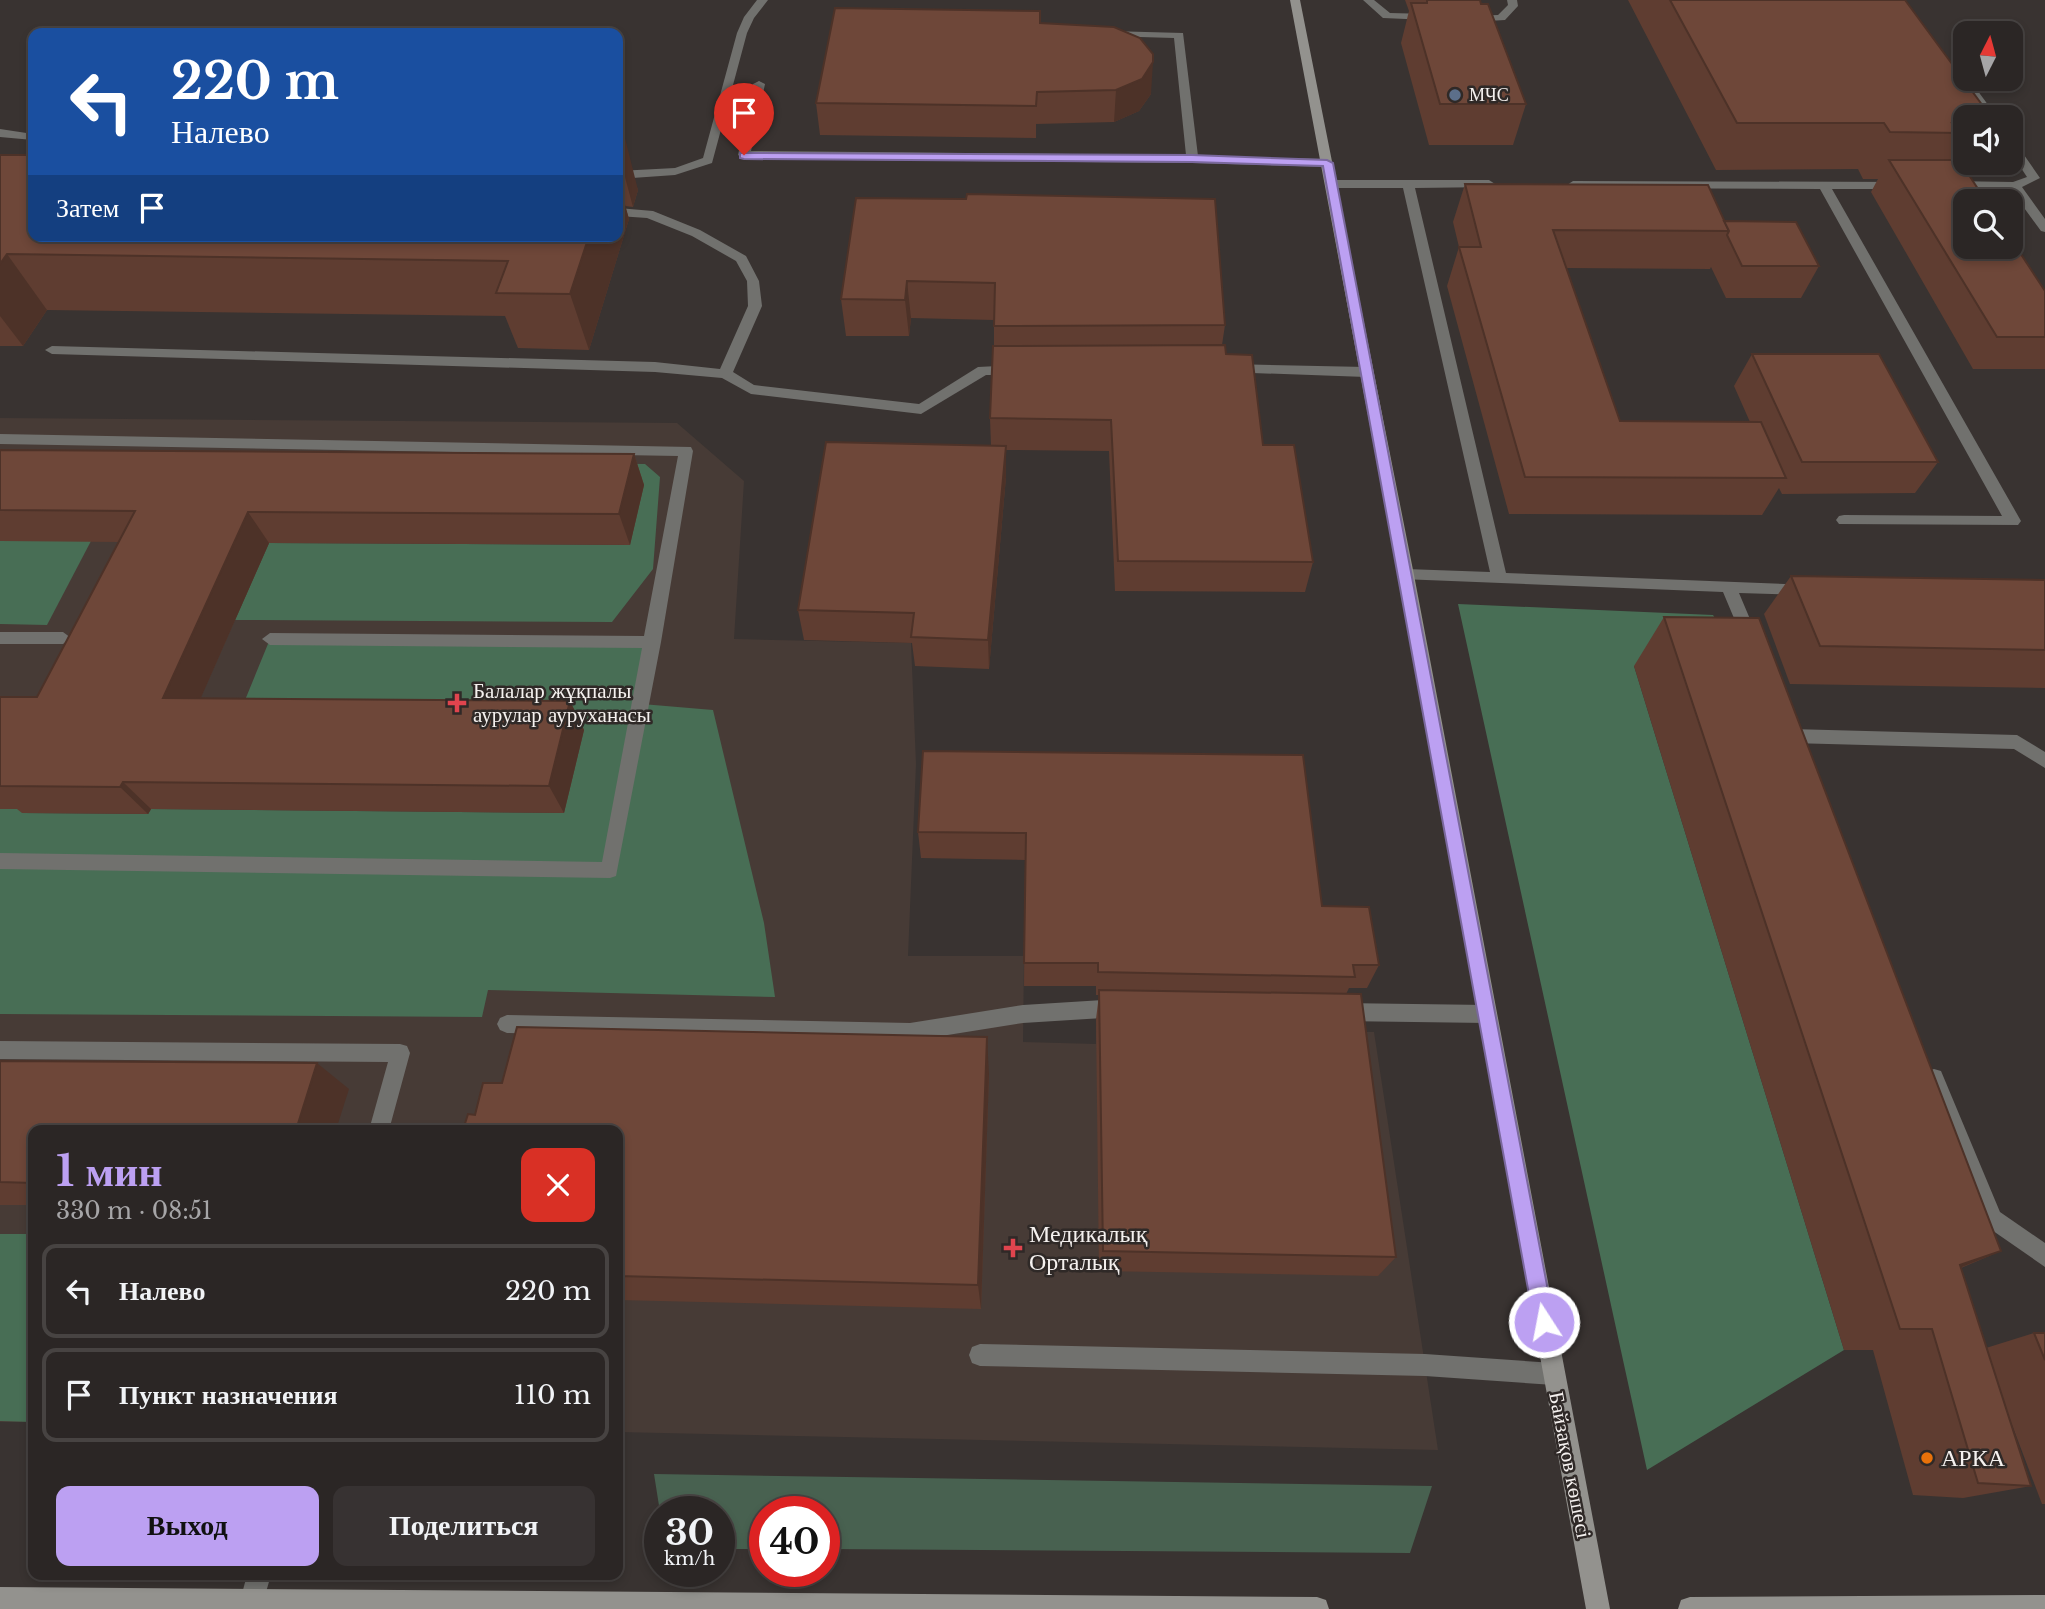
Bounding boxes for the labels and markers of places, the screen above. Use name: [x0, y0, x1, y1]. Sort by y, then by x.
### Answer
pin: [714, 83, 774, 155]
place label: МЧС: [1469, 84, 1509, 106]
marker: МЧС: [1447, 87, 1463, 103]
place label: Балалар жұқпалы аурулар ауруханасы: [473, 678, 651, 728]
marker: Балалар жұқпалы аурулар ауруханасы: [447, 693, 467, 713]
place label: Медикалық Орталық: [1029, 1219, 1148, 1276]
marker: Медикалық Орталық: [1003, 1238, 1023, 1258]
place label: АРКА: [1941, 1443, 2006, 1472]
marker: АРКА: [1919, 1450, 1935, 1466]

